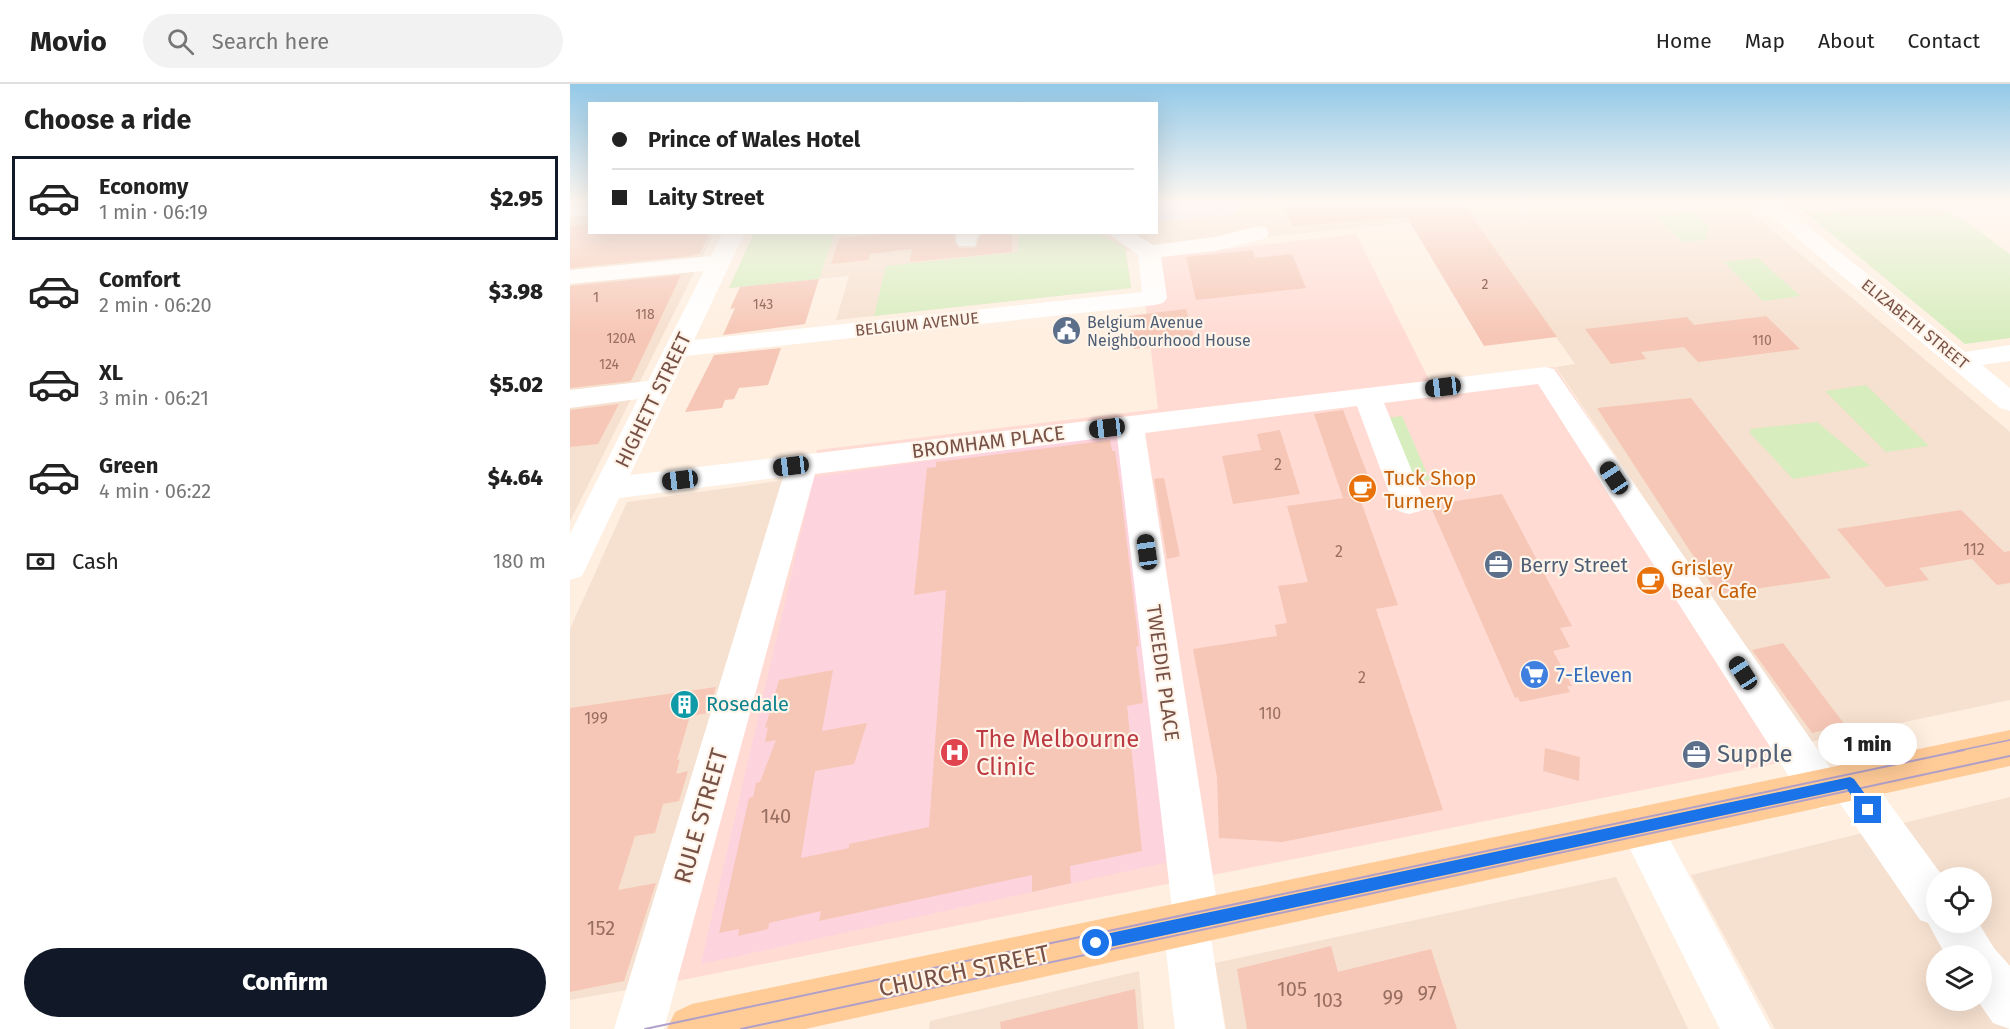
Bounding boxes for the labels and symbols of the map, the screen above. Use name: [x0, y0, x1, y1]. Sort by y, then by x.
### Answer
street label: ELIZABETH STREET: [1858, 275, 1973, 373]
house number: 2: [1482, 276, 1489, 293]
house number: 1: [593, 289, 599, 306]
house number: 143: [753, 296, 773, 313]
house number: 118: [635, 306, 655, 323]
street label: BELGIUM AVENUE: [854, 308, 980, 340]
place label: Belgium Avenue Neighbourhood House: [1087, 313, 1251, 350]
public building icon: Belgium Avenue Neighbourhood House: [1050, 315, 1082, 347]
street label: HIGHETT STREET: [610, 328, 696, 471]
house number: 120A: [607, 330, 635, 347]
house number: 110: [1752, 332, 1772, 349]
house number: 124: [599, 356, 620, 373]
car: [1424, 376, 1462, 398]
car: [1088, 417, 1126, 439]
street label: BROMHAM PLACE: [910, 421, 1066, 463]
car: [772, 455, 810, 477]
house number: 2: [1274, 455, 1282, 474]
car: [1596, 458, 1632, 498]
place label: Tuck Shop Turnery: [1384, 466, 1476, 513]
car: [661, 469, 699, 491]
cafe icon: Tuck Shop Turnery: [1347, 473, 1379, 505]
car: [1136, 533, 1158, 571]
house number: 112: [1963, 540, 1985, 559]
house number: 2: [1335, 542, 1343, 561]
office icon: Berry Street: [1483, 549, 1515, 581]
place label: Berry Street: [1520, 553, 1629, 577]
place label: Grisley Bear Cafe: [1671, 556, 1757, 603]
cafe icon: Grisley Bear Cafe: [1634, 564, 1666, 596]
street label: TWEEDIE PLACE: [1142, 603, 1184, 743]
car: [1726, 653, 1760, 693]
supermarket icon: 7-Eleven: [1519, 659, 1551, 691]
place label: 7-Eleven: [1556, 663, 1632, 687]
house number: 2: [1358, 668, 1366, 687]
building icon: Rosedale: [669, 688, 701, 720]
place label: Rosedale: [706, 692, 789, 716]
house number: 110: [1259, 704, 1281, 723]
house number: 199: [584, 709, 608, 728]
callout: 1 min: [1818, 723, 1918, 765]
place label: The Melbourne Clinic: [976, 725, 1139, 781]
hospital icon: The Melbourne Clinic: [939, 737, 971, 769]
office icon: Supple: [1680, 738, 1712, 770]
place label: Supple: [1717, 740, 1793, 768]
street label: RULE STREET: [668, 745, 734, 887]
route end: [1854, 796, 1881, 823]
house number: 140: [761, 804, 791, 828]
house number: 152: [587, 916, 615, 940]
route start: [1082, 929, 1109, 956]
street label: CHURCH STREET: [876, 939, 1052, 1003]
house number: 105: [1277, 977, 1307, 1001]
house number: 97: [1417, 981, 1437, 1005]
house number: 99: [1383, 985, 1404, 1009]
house number: 103: [1313, 988, 1343, 1012]

